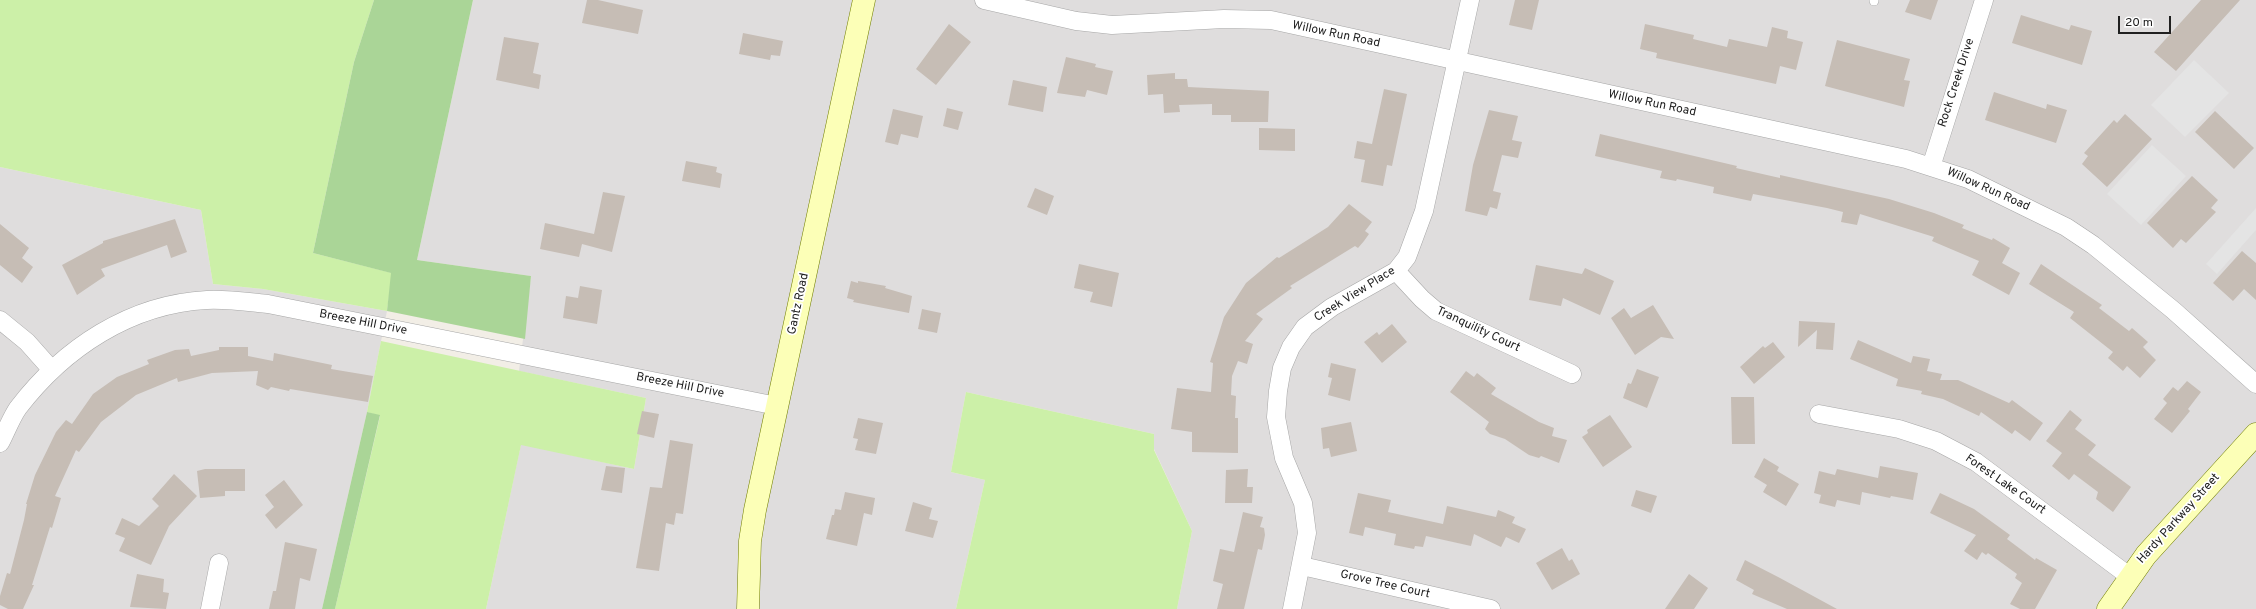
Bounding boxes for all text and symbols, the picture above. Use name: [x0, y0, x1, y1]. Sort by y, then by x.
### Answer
scale bar: [2120, 8, 2173, 34]
text: 20 m: [2125, 15, 2153, 31]
street label: Willow Run Road: [1291, 19, 1381, 51]
street label: Rock Creek Drive: [1936, 37, 1978, 129]
street label: Willow Run Road: [1607, 88, 1697, 120]
street label: Willow Run Road: [1944, 165, 2032, 215]
street label: Creek View Place: [1312, 264, 1398, 326]
street label: Gantz Road: [785, 272, 813, 336]
street label: Tranquility Court: [1434, 304, 1522, 356]
street label: Breeze Hill Drive: [318, 307, 408, 339]
street label: Breeze Hill Drive: [635, 370, 725, 402]
street label: Forest Lake Court: [1962, 452, 2048, 518]
street label: Hardy Parkway Street: [2135, 471, 2223, 567]
street label: Grove Tree Court: [1339, 568, 1431, 602]

